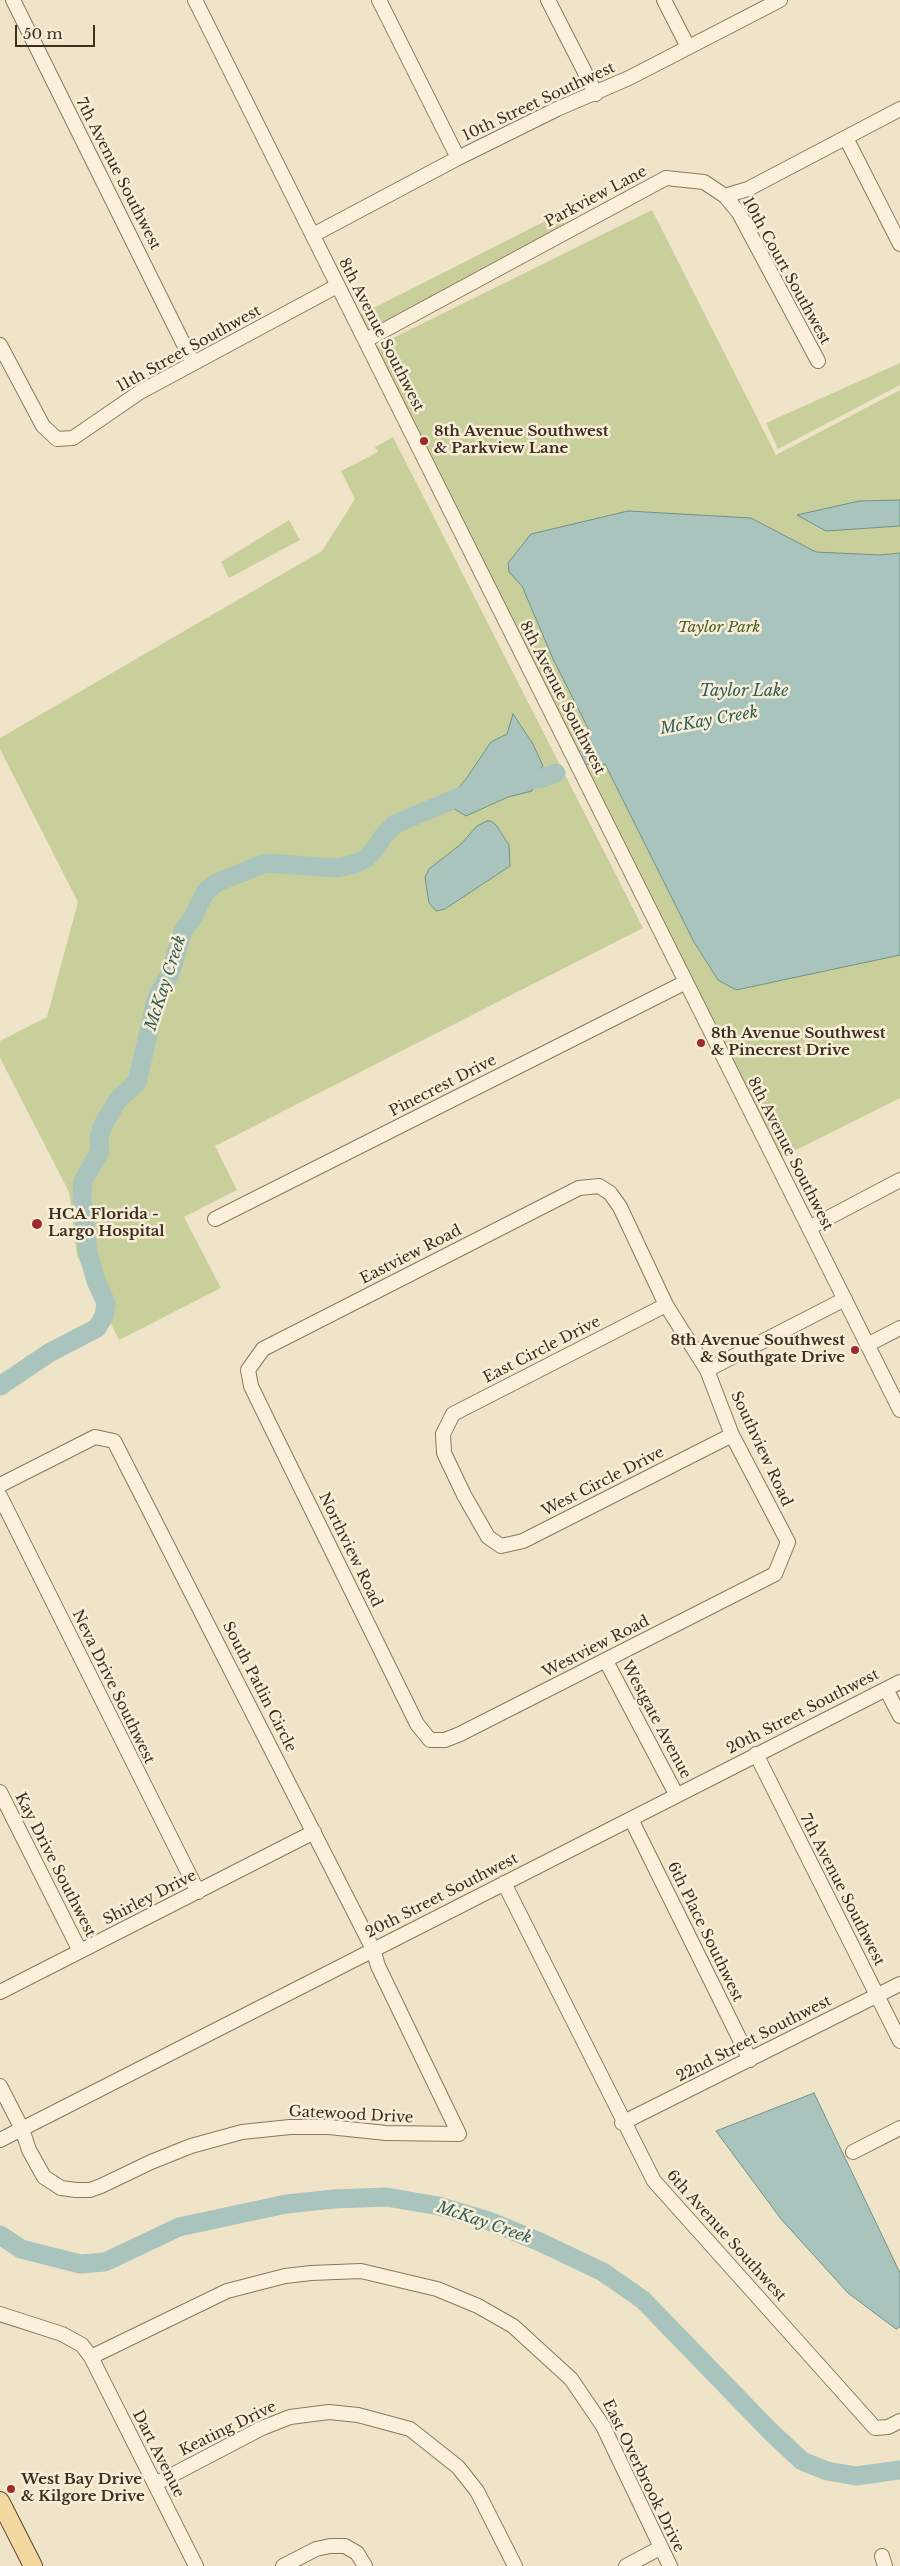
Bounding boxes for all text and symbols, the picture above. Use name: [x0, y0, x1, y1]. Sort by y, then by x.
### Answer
scale bar: [18, 15, 98, 47]
text: 50 m: [23, 24, 63, 43]
street label: 10th Street Southwest: [460, 59, 618, 145]
street label: 7th Avenue Southwest: [72, 95, 164, 253]
street label: Parkview Lane: [542, 163, 650, 231]
street label: 10th Court Southwest: [738, 194, 834, 348]
street label: 8th Avenue Southwest: [334, 255, 428, 415]
street label: 11th Street Southwest: [114, 302, 264, 396]
place label: 8th Avenue Southwest & Parkview Lane: [434, 423, 608, 458]
marker: 8th Avenue Southwest & Parkview Lane: [418, 435, 430, 447]
street label: 8th Avenue Southwest: [515, 618, 609, 778]
park label: Taylor Park: [678, 619, 760, 637]
water label: Taylor Lake: [699, 681, 789, 701]
water label: McKay Creek: [659, 703, 759, 739]
water label: McKay Creek: [142, 933, 190, 1033]
place label: 8th Avenue Southwest & Pinecrest Drive: [711, 1025, 885, 1060]
marker: 8th Avenue Southwest & Pinecrest Drive: [695, 1037, 707, 1049]
street label: Pinecrest Drive: [387, 1051, 499, 1121]
street label: 8th Avenue Southwest: [743, 1074, 837, 1234]
place label: HCA Florida - Largo Hospital: [48, 1206, 165, 1241]
marker: HCA Florida - Largo Hospital: [30, 1217, 44, 1231]
street label: Eastview Road: [357, 1222, 465, 1288]
street label: East Circle Drive: [481, 1313, 603, 1387]
place label: 8th Avenue Southwest & Southgate Drive: [671, 1332, 845, 1367]
marker: 8th Avenue Southwest & Southgate Drive: [849, 1344, 861, 1356]
street label: Southview Road: [726, 1389, 796, 1509]
street label: West Circle Drive: [539, 1443, 667, 1521]
street label: Northview Road: [314, 1490, 386, 1610]
street label: Neva Drive Southwest: [68, 1607, 158, 1767]
street label: Westview Road: [540, 1612, 652, 1682]
street label: South Patlin Circle: [218, 1619, 300, 1755]
street label: Westgate Avenue: [617, 1658, 695, 1782]
street label: 20th Street Southwest: [724, 1666, 882, 1758]
street label: Kay Drive Southwest: [11, 1790, 99, 1940]
street label: 7th Avenue Southwest: [796, 1811, 888, 1969]
street label: 20th Street Southwest: [363, 1850, 521, 1942]
street label: 6th Place Southwest: [663, 1859, 747, 2005]
street label: Shirley Drive: [100, 1867, 200, 1929]
street label: 22nd Street Southwest: [674, 1992, 834, 2086]
street label: Gatewood Drive: [288, 2103, 414, 2127]
street label: 6th Avenue Southwest: [662, 2167, 790, 2305]
water label: McKay Creek: [434, 2198, 534, 2248]
street label: East Overbrook Drive: [598, 2397, 688, 2555]
street label: Keating Drive: [177, 2398, 279, 2460]
street label: Dart Avenue: [128, 2407, 188, 2501]
place label: West Bay Drive & Kilgore Drive: [21, 2471, 145, 2506]
marker: West Bay Drive & Kilgore Drive: [5, 2483, 17, 2495]

